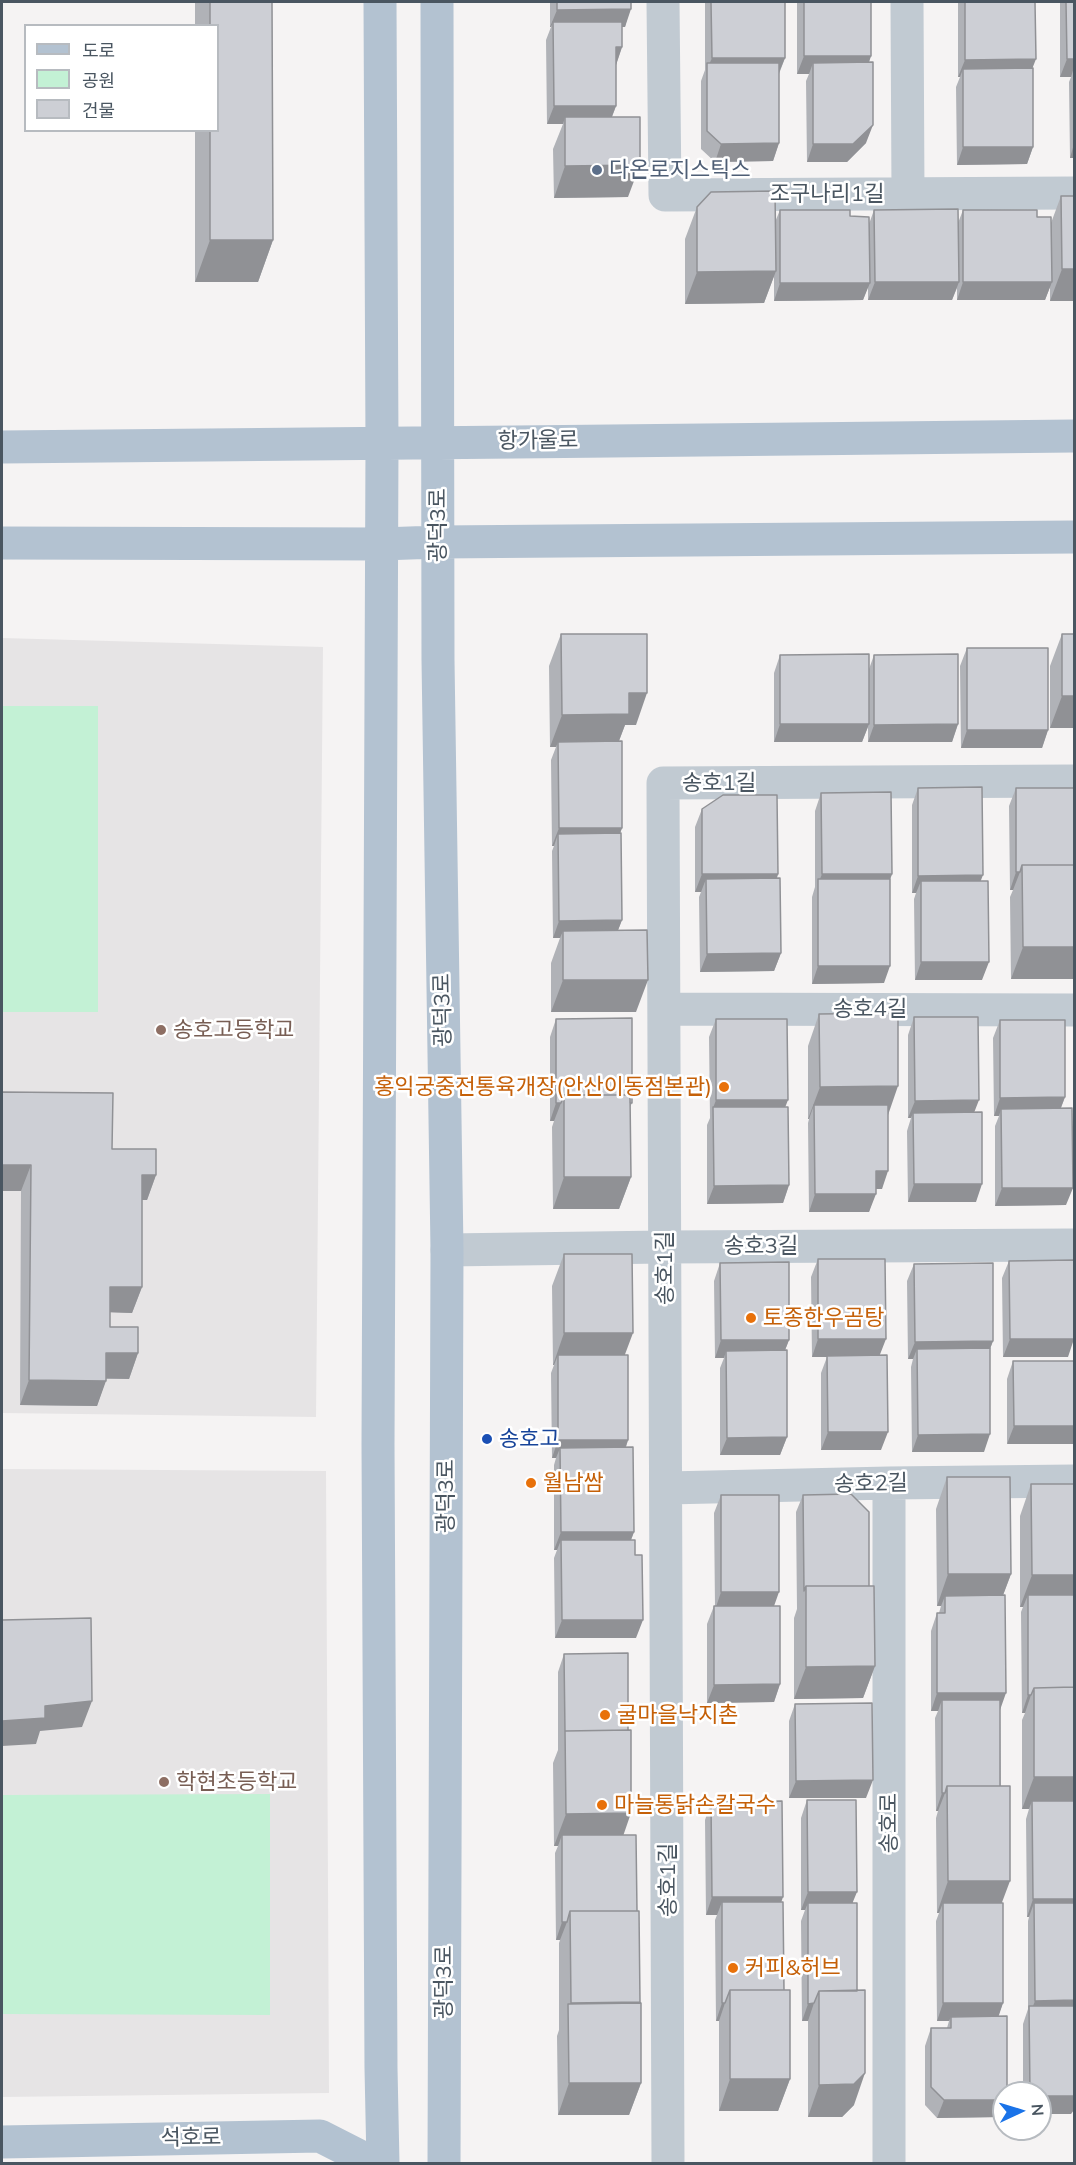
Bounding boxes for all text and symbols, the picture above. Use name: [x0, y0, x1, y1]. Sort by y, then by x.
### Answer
legend: [24, 24, 219, 132]
text: 도로: [82, 39, 115, 62]
text: 공원: [82, 69, 115, 92]
text: 건물: [82, 99, 115, 122]
place label: 다온로지스틱스: [609, 157, 751, 183]
marker: 다온로지스틱스: [590, 163, 604, 177]
street label: 조구나리1길: [770, 181, 884, 207]
street label: 항가울로: [497, 427, 579, 455]
street label: 광덕3로: [425, 488, 451, 562]
street label: 송호1길: [682, 770, 756, 796]
street label: 광덕3로: [429, 973, 457, 1047]
street label: 송호4길: [833, 996, 907, 1022]
place label: 송호고등학교: [173, 1017, 294, 1043]
marker: 송호고등학교: [154, 1023, 168, 1037]
place label: 홍익궁중전통육개장(안산이동점본관): [374, 1074, 712, 1100]
marker: 홍익궁중전통육개장(안산이동점본관): [717, 1080, 731, 1094]
street label: 송호1길: [652, 1231, 678, 1305]
street label: 송호3길: [724, 1233, 798, 1259]
place label: 토종한우곰탕: [763, 1305, 884, 1331]
marker: 토종한우곰탕: [744, 1311, 758, 1325]
place label: 송호고: [499, 1426, 560, 1452]
marker: 송호고: [480, 1432, 494, 1446]
street label: 광덕3로: [433, 1459, 459, 1533]
place label: 월남쌈: [543, 1470, 604, 1496]
street label: 송호2길: [834, 1470, 908, 1498]
marker: 월남쌈: [524, 1476, 538, 1490]
place label: 굴마을낙지촌: [617, 1702, 738, 1728]
marker: 굴마을낙지촌: [598, 1708, 612, 1722]
place label: 학현초등학교: [176, 1769, 297, 1795]
marker: 학현초등학교: [157, 1775, 171, 1789]
place label: 마늘통닭손칼국수: [614, 1792, 776, 1818]
street label: 송호로: [876, 1793, 902, 1853]
marker: 마늘통닭손칼국수: [595, 1798, 609, 1812]
street label: 송호1길: [655, 1843, 681, 1917]
street label: 광덕3로: [431, 1945, 457, 2019]
place label: 커피&허브: [745, 1955, 841, 1981]
marker: 커피&허브: [726, 1961, 740, 1975]
north arrow: [992, 2081, 1052, 2141]
text: N: [1028, 2103, 1048, 2117]
street label: 석호로: [160, 2124, 222, 2152]

